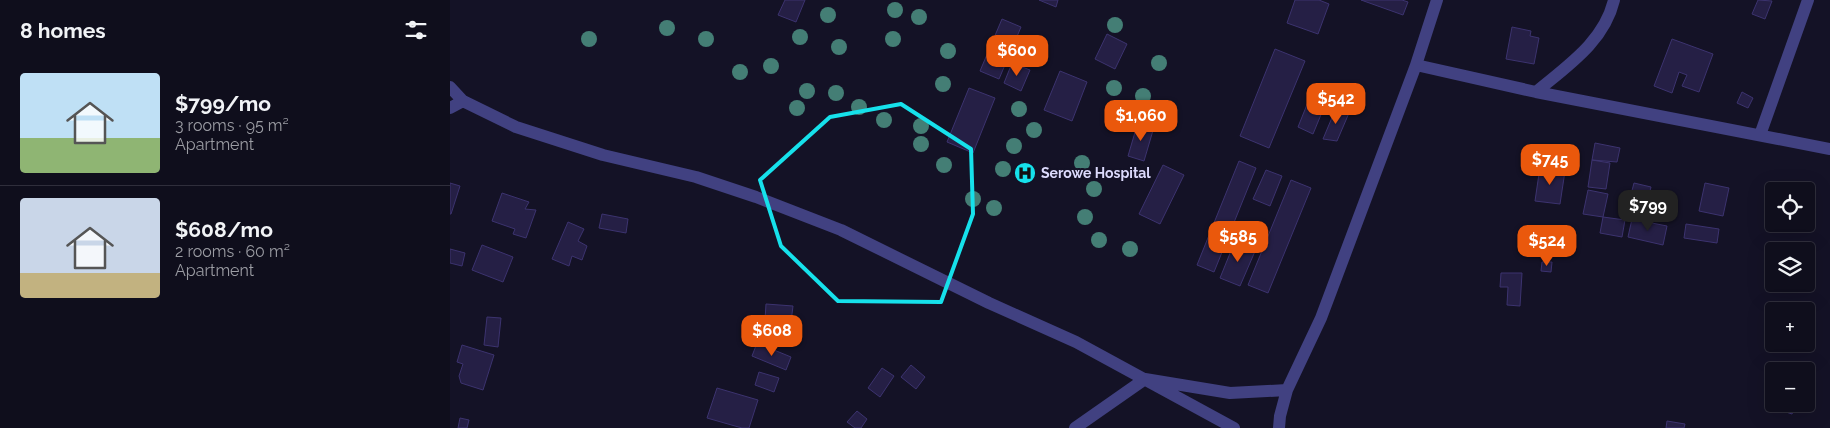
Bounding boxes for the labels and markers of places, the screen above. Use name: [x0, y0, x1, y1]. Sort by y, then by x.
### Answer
pin: $600: [987, 34, 1047, 77]
pin: $542: [1306, 82, 1366, 125]
pin: $1,060: [1100, 100, 1182, 142]
pin: $745: [1520, 144, 1580, 186]
hospital icon: Serowe Hospital: [1013, 161, 1037, 185]
place label: Serowe Hospital: [1041, 165, 1151, 181]
pin: $799: [1618, 190, 1678, 232]
pin: $585: [1208, 220, 1268, 263]
pin: $524: [1517, 224, 1577, 267]
pin: $608: [742, 314, 802, 357]

